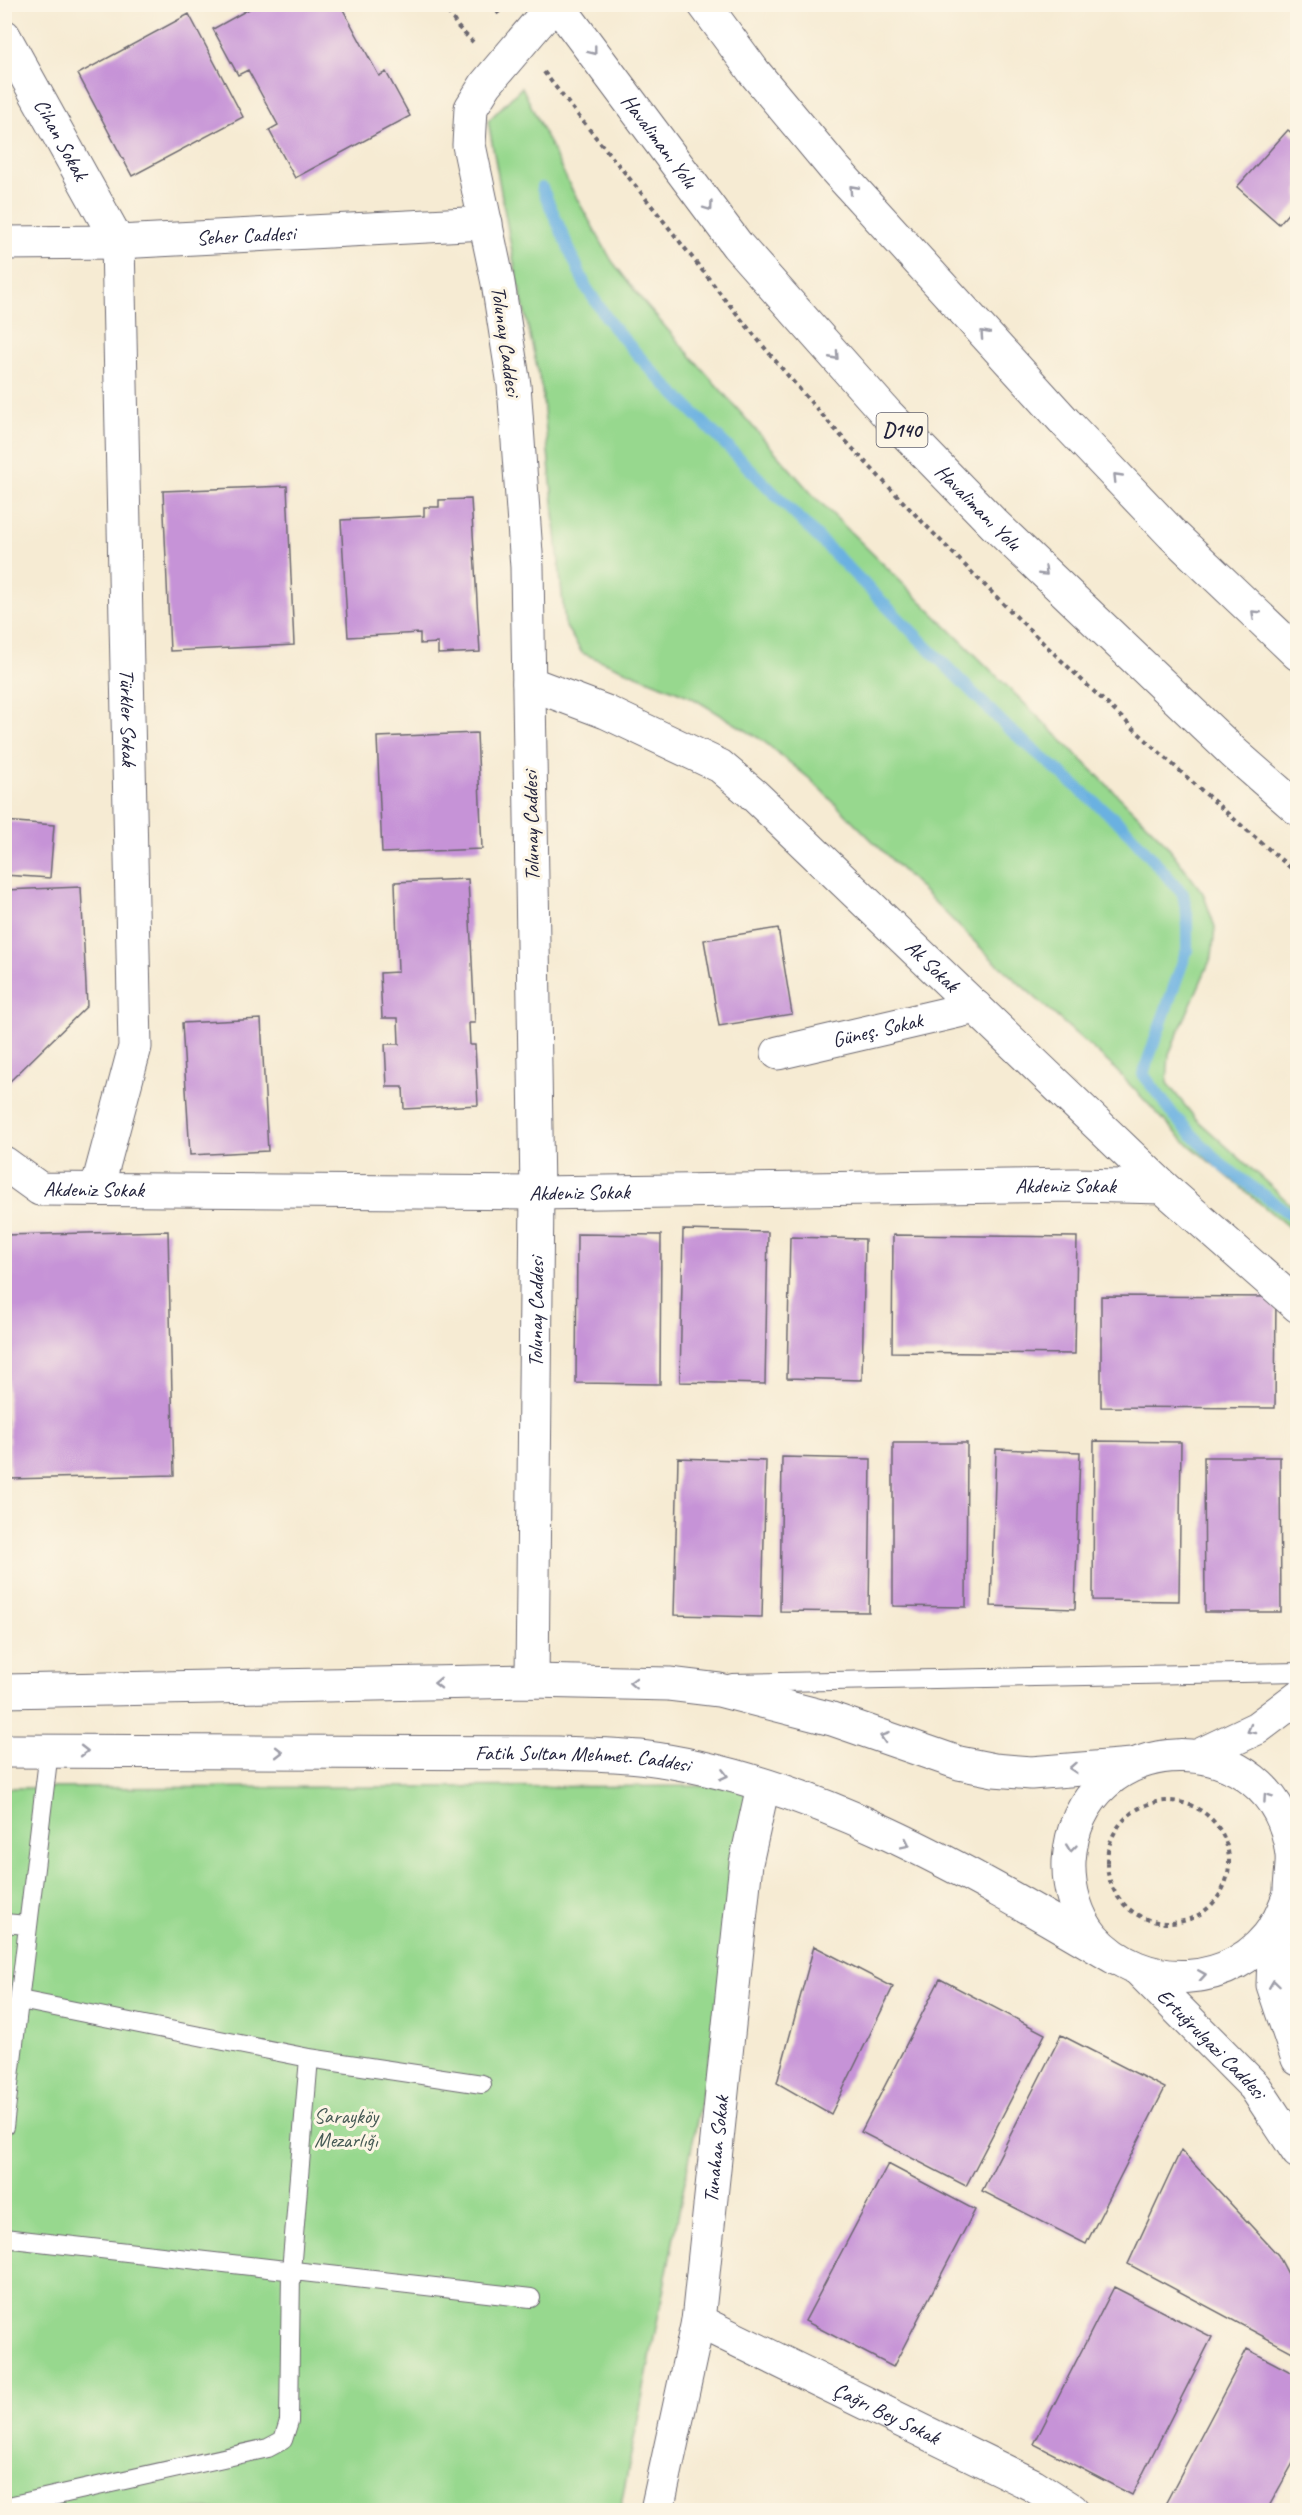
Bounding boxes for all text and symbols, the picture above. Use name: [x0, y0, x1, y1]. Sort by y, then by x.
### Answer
one-way arrow: [586, 44, 597, 55]
street label: Havalimanı Yolu: [616, 89, 704, 194]
street label: Cihan Sokak: [28, 94, 95, 186]
one-way arrow: [849, 185, 860, 196]
one-way arrow: [702, 201, 713, 212]
street label: Seher Caddesi: [196, 220, 299, 251]
street label: Tolunay Caddesi: [485, 285, 527, 400]
one-way arrow: [980, 330, 991, 340]
one-way arrow: [828, 349, 839, 360]
road number: D140: [876, 413, 928, 447]
street label: Havalimanı Yolu: [930, 459, 1027, 557]
one-way arrow: [1113, 473, 1124, 484]
one-way arrow: [1036, 564, 1047, 575]
one-way arrow: [1252, 610, 1263, 621]
street label: Türkler Sokak: [114, 669, 142, 768]
street label: Tolunay Caddesi: [517, 768, 545, 881]
street label: Ak Sokak: [900, 934, 965, 998]
street label: Güneş. Sokak: [830, 1007, 926, 1053]
street label: Akdeniz Sokak: [1015, 1172, 1117, 1199]
street label: Akdeniz Sokak: [43, 1176, 145, 1203]
street label: Akdeniz Sokak: [529, 1179, 631, 1206]
street label: Tolunay Caddesi: [522, 1254, 549, 1367]
one-way arrow: [628, 1676, 637, 1689]
one-way arrow: [433, 1677, 442, 1689]
one-way arrow: [1247, 1723, 1257, 1734]
one-way arrow: [879, 1732, 890, 1745]
street label: Fatih Sultan Mehmet. Caddesi: [475, 1740, 696, 1779]
one-way arrow: [79, 1745, 88, 1757]
one-way arrow: [274, 1746, 283, 1758]
one-way arrow: [1069, 1762, 1078, 1775]
one-way arrow: [719, 1768, 729, 1781]
one-way arrow: [1263, 1792, 1274, 1803]
one-way arrow: [900, 1836, 911, 1848]
one-way arrow: [1065, 1844, 1078, 1853]
one-way arrow: [1197, 1969, 1207, 1982]
one-way arrow: [1268, 1979, 1280, 1988]
street label: Ertuğrulgazi Caddesi: [1152, 1983, 1274, 2106]
street label: Tunahan Sokak: [697, 2093, 735, 2204]
park label: Sarayköy Mezarlığı: [314, 2103, 380, 2153]
street label: Çağrı Bey Sokak: [829, 2376, 945, 2451]

